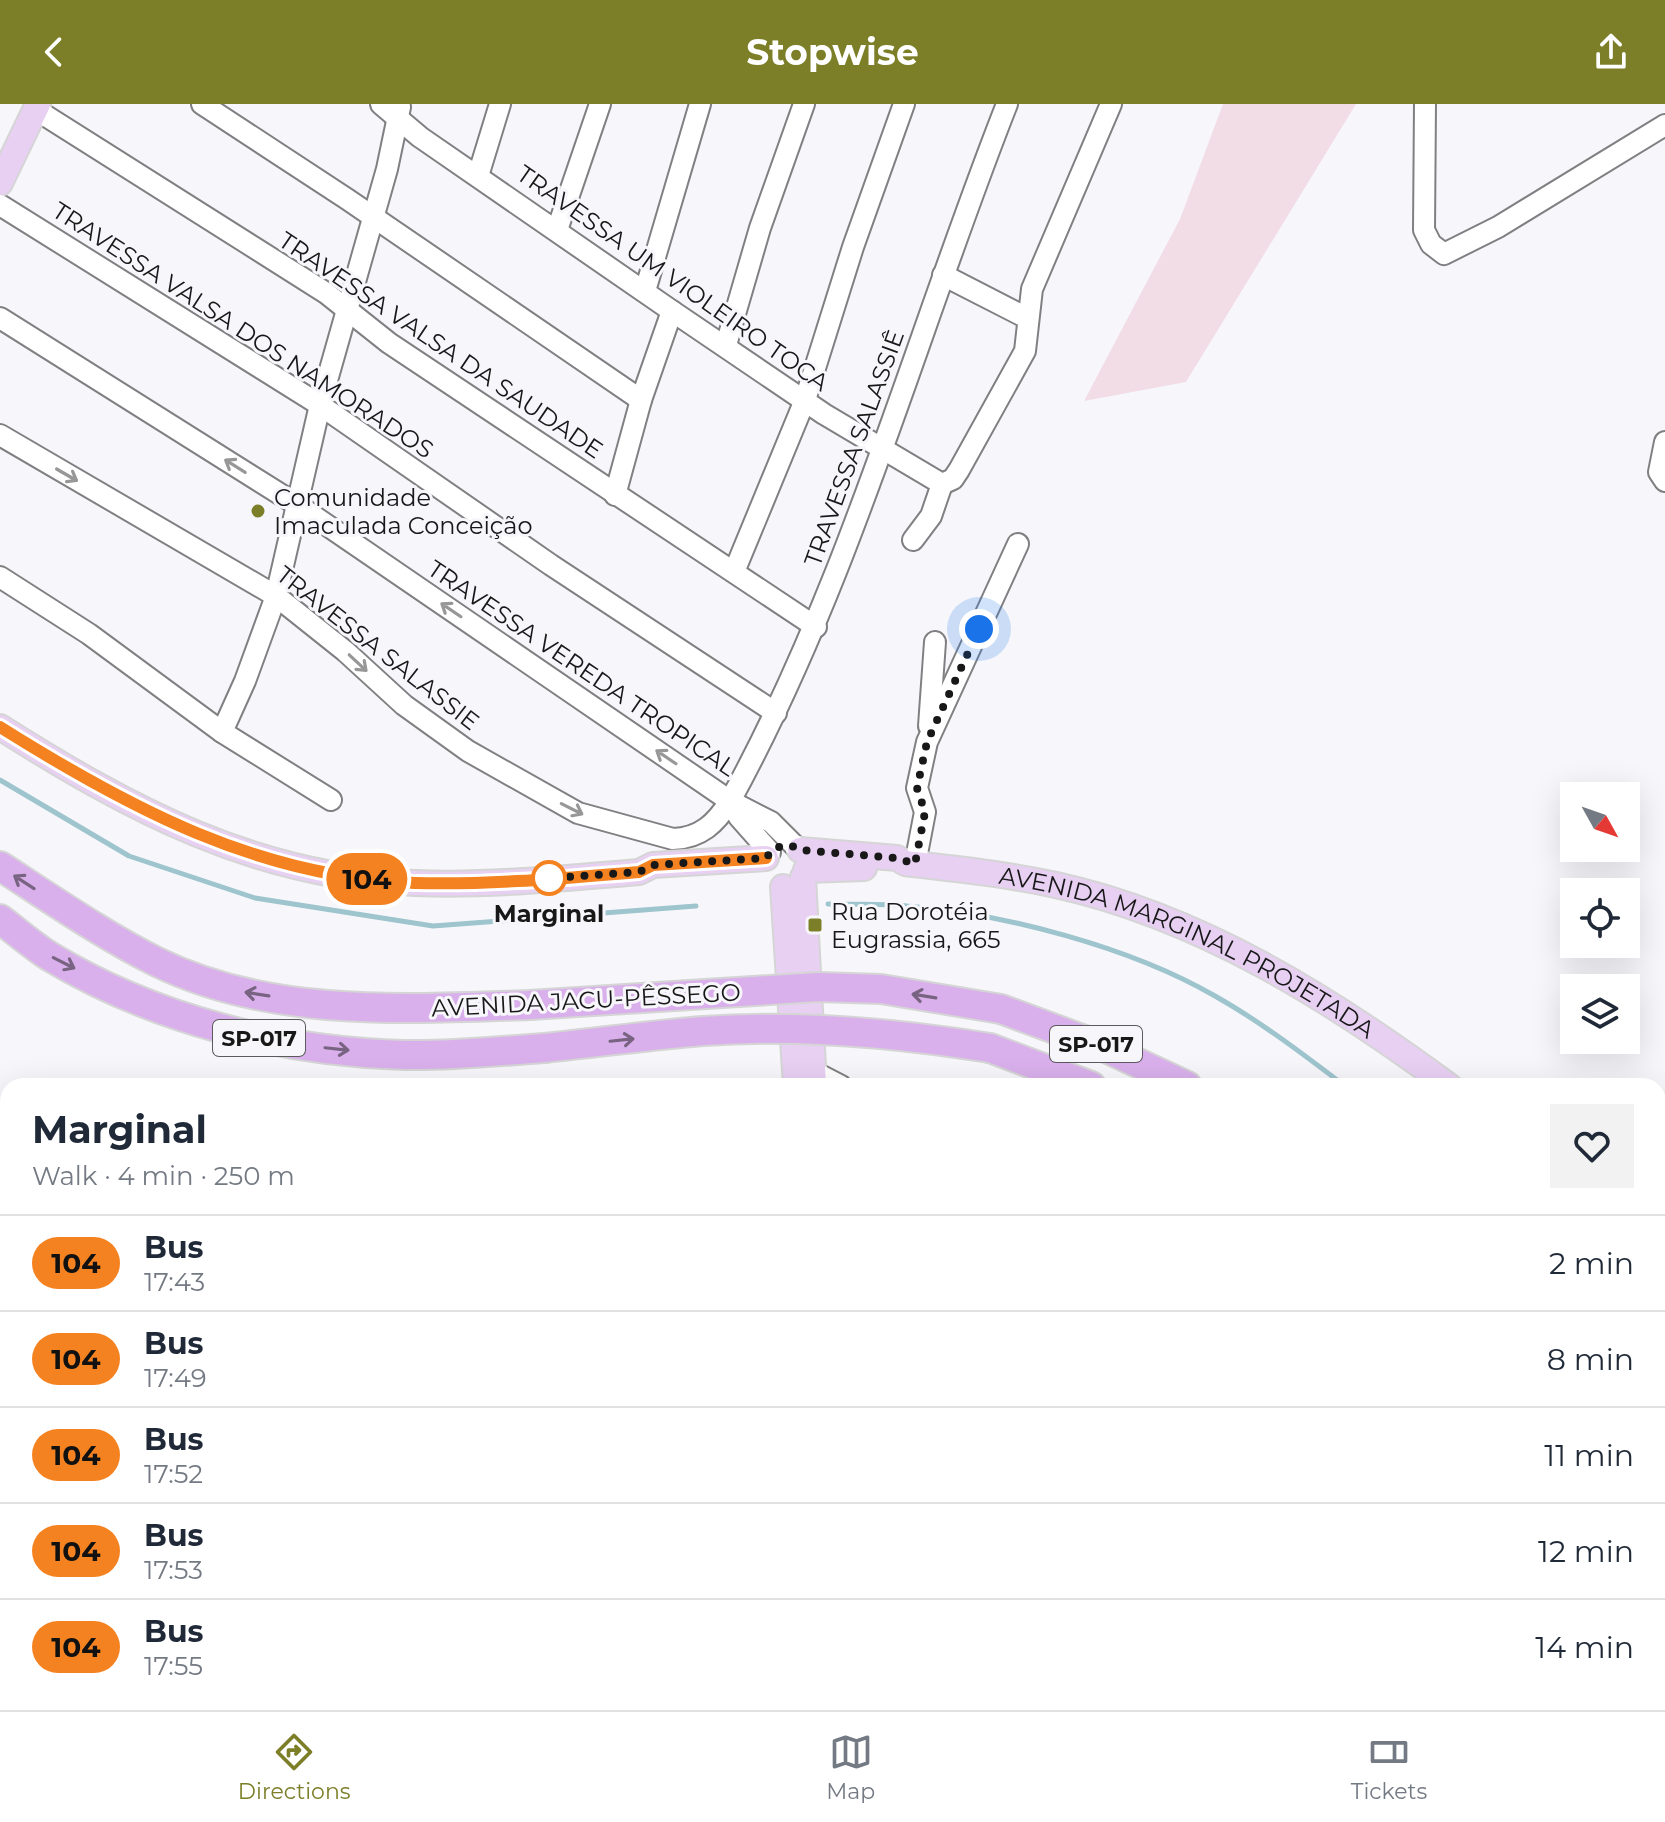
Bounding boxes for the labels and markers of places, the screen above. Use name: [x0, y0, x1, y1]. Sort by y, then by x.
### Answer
place label: Comunidade Imaculada Conceição: [274, 483, 533, 540]
marker: Comunidade Imaculada Conceição: [249, 502, 267, 520]
marker: Marginal: [532, 861, 566, 895]
place label: Rua Dorotéia Eugrassia, 665: [831, 897, 1000, 954]
place label: Marginal: [494, 899, 604, 928]
marker: Rua Dorotéia Eugrassia, 665: [806, 916, 824, 934]

